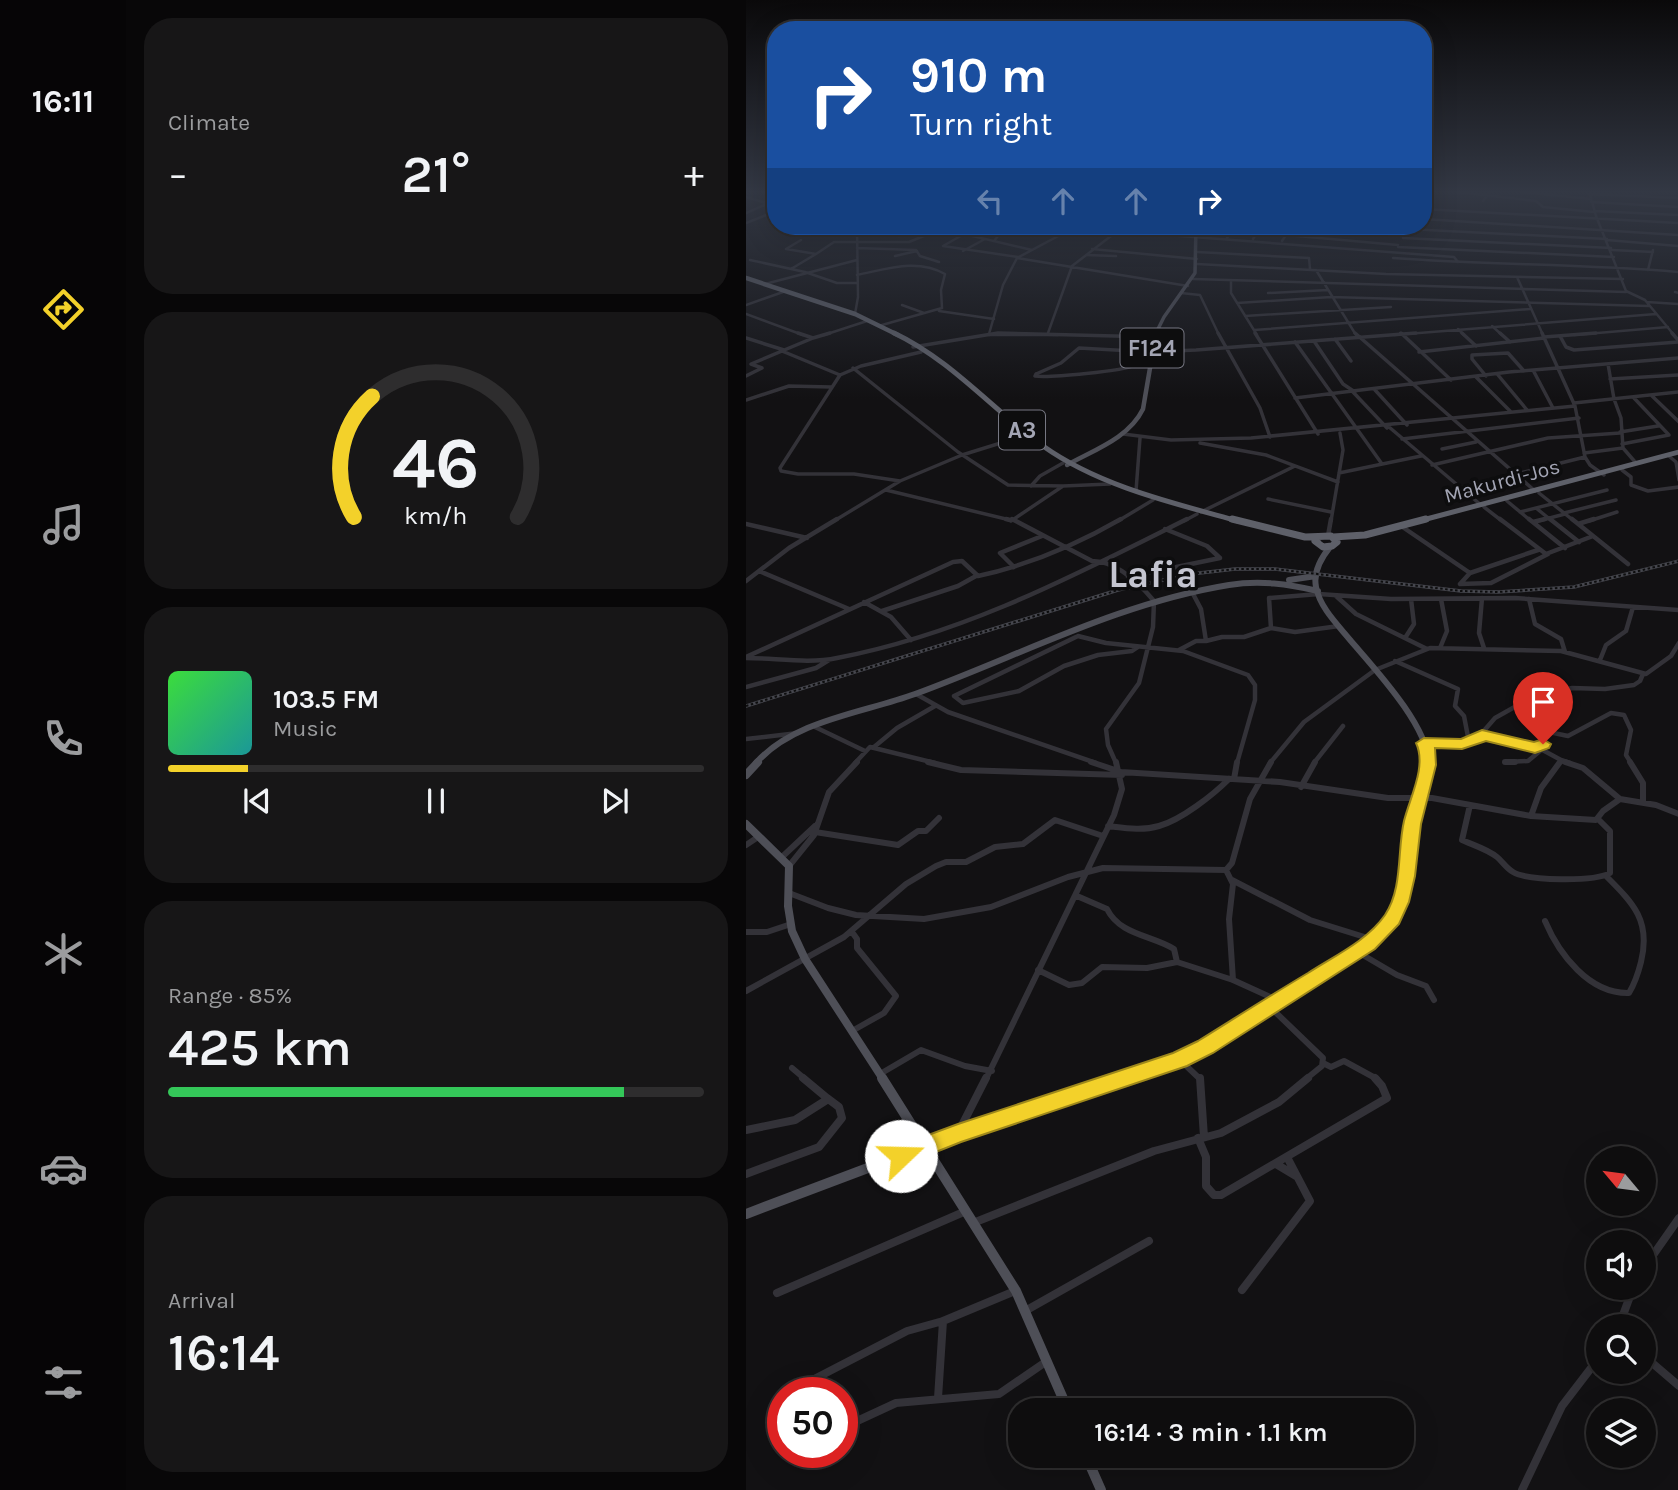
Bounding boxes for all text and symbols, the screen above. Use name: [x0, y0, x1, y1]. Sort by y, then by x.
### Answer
text: 910 m: [910, 47, 1047, 104]
icon: right: [795, 49, 886, 140]
text: 16:11: [32, 83, 94, 120]
text: Turn right: [910, 106, 1052, 143]
text: Climate: [168, 109, 250, 136]
text: 21°: [402, 144, 470, 205]
text: −: [168, 152, 188, 197]
text: +: [684, 152, 704, 197]
icon: left: [971, 182, 1009, 220]
icon: ahead: [1044, 182, 1082, 220]
icon: ahead: [1117, 182, 1155, 220]
icon: right: [1190, 182, 1228, 220]
icon: directions: [39, 285, 88, 334]
road number: F124: [1120, 328, 1184, 368]
road number: A3: [999, 410, 1045, 450]
text: 46: [392, 420, 480, 505]
street label: Makurdi-Jos: [1442, 454, 1562, 508]
icon: music: [39, 500, 88, 549]
text: km/h: [404, 500, 468, 529]
district label: Lafia: [1108, 552, 1198, 597]
pin: [1513, 672, 1573, 744]
icon: arrive: [1524, 683, 1562, 721]
text: 103.5 FM: [273, 684, 379, 715]
icon: phone: [39, 714, 88, 763]
text: Music: [273, 715, 337, 742]
icon: previous: [238, 782, 276, 820]
icon: pause: [417, 782, 455, 820]
icon: next: [596, 782, 634, 820]
icon: climate: [39, 929, 88, 978]
text: Range · 85%: [168, 982, 292, 1009]
text: 425 km: [168, 1017, 352, 1078]
position arrow: [864, 1119, 938, 1193]
icon: car: [39, 1144, 88, 1193]
north arrow: [1586, 1146, 1656, 1216]
map controls: [1586, 1146, 1656, 1468]
button: sound: [1586, 1230, 1656, 1300]
text: Arrival: [168, 1287, 235, 1314]
button: search: [1586, 1314, 1656, 1384]
text: 16:14: [168, 1322, 279, 1383]
icon: filters: [39, 1358, 88, 1407]
speed limit sign: 50: [767, 1377, 858, 1468]
button: layers: [1586, 1398, 1656, 1468]
text: 16:14 · 3 min · 1.1 km: [1094, 1417, 1328, 1448]

